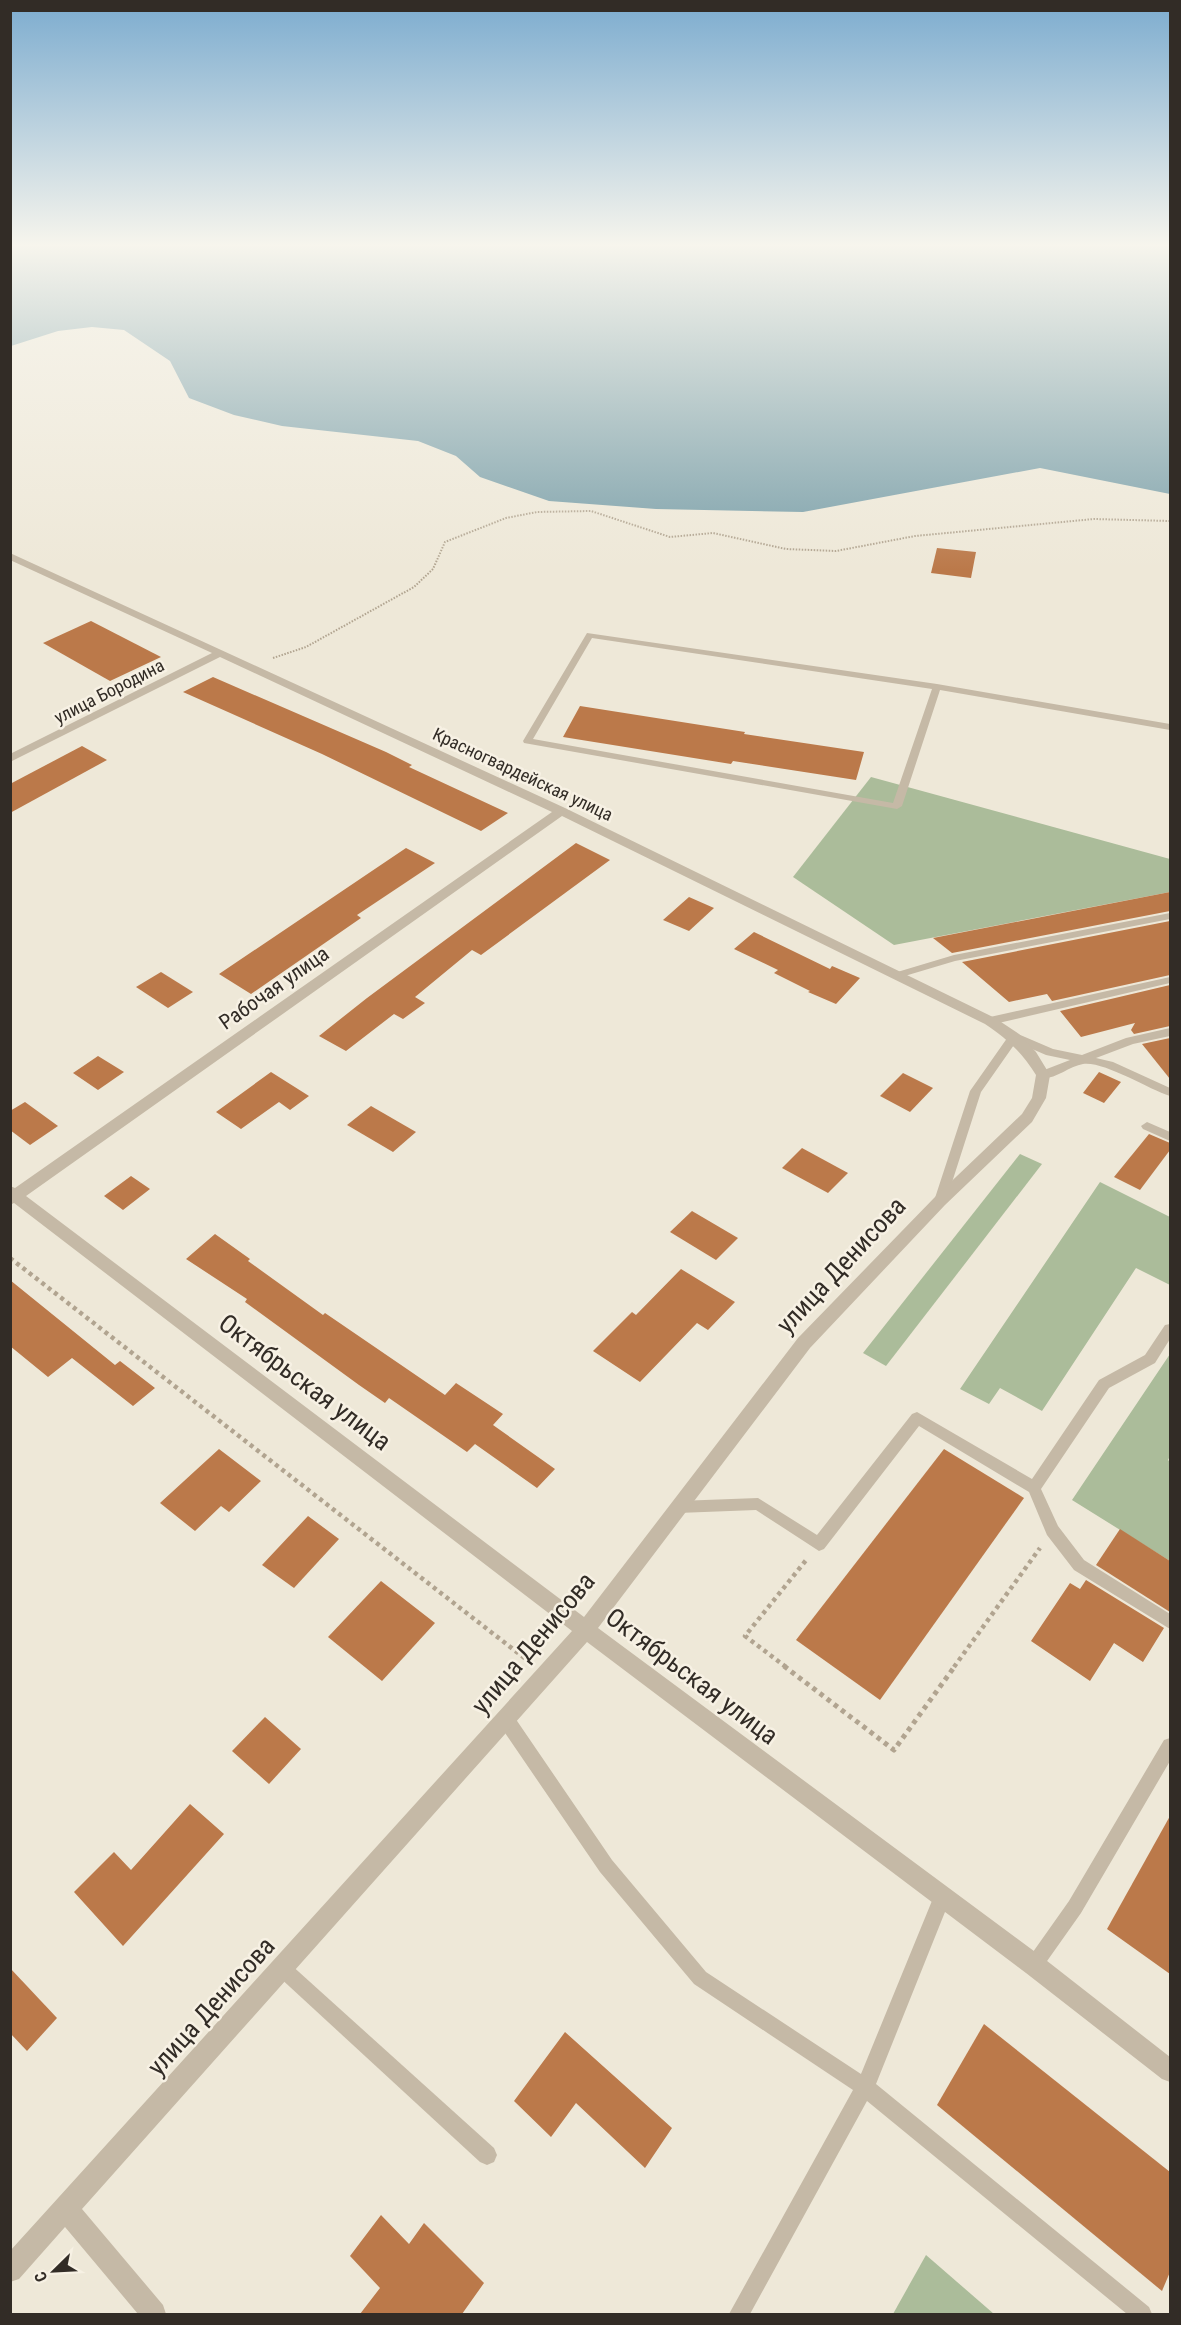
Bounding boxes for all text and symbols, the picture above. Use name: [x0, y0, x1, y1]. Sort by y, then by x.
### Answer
street label: улица Бородина: [51, 654, 167, 728]
street label: Красногвардейская улица: [430, 723, 616, 825]
street label: Рабочая улица: [215, 941, 333, 1035]
street label: улица Денисова: [770, 1191, 912, 1339]
street label: Октябрьская улица: [213, 1308, 397, 1456]
street label: улица Денисова: [465, 1566, 601, 1720]
street label: Октябрьская улица: [600, 1602, 784, 1750]
street label: улица Денисова: [141, 1931, 281, 2081]
north arrow: [24, 2241, 84, 2301]
text: С: [30, 2269, 51, 2285]

